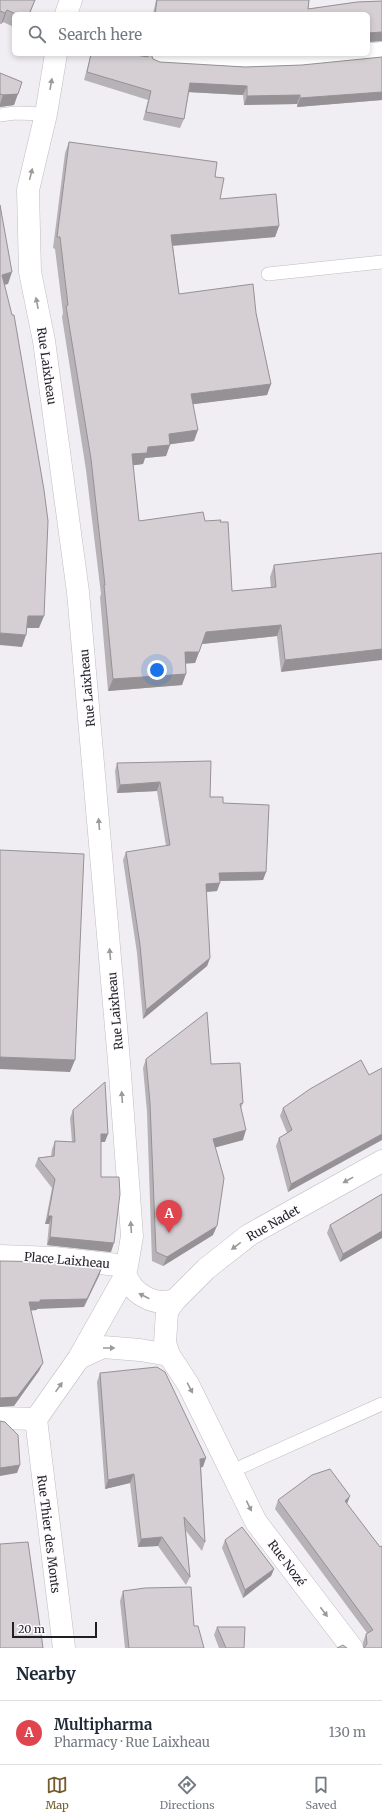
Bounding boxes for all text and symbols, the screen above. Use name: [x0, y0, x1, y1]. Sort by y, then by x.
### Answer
search box: [12, 12, 370, 56]
icon: search: [26, 23, 48, 45]
text: Search here: [58, 25, 142, 44]
one-way arrow: [48, 78, 54, 90]
one-way arrow: [29, 168, 35, 180]
one-way arrow: [33, 297, 39, 309]
street label: Rue Laixheau: [34, 326, 60, 406]
street label: Rue Laixheau: [76, 648, 98, 728]
your location: [147, 660, 167, 680]
one-way arrow: [95, 818, 102, 830]
one-way arrow: [107, 948, 113, 960]
street label: Rue Laixheau: [104, 971, 126, 1051]
one-way arrow: [119, 1091, 126, 1103]
one-way arrow: [342, 1177, 354, 1184]
pin: A: [156, 1200, 182, 1233]
street label: Rue Nadet: [244, 1202, 302, 1244]
one-way arrow: [128, 1221, 135, 1233]
one-way arrow: [230, 1241, 241, 1250]
street label: Place Laixheau: [23, 1249, 111, 1271]
one-way arrow: [138, 1293, 150, 1299]
one-way arrow: [103, 1345, 116, 1351]
one-way arrow: [55, 1382, 63, 1393]
one-way arrow: [186, 1382, 193, 1394]
street label: Rue Thier des Monts: [34, 1474, 64, 1594]
one-way arrow: [246, 1501, 252, 1512]
street label: Rue Nozé: [265, 1537, 309, 1589]
one-way arrow: [320, 1606, 329, 1617]
scale bar: [12, 1620, 97, 1639]
text: 20 m: [18, 1622, 45, 1636]
text: Nearby: [16, 1663, 76, 1685]
text: Multipharma: [54, 1715, 152, 1734]
text: A: [24, 1724, 34, 1741]
text: 130 m: [329, 1724, 366, 1741]
text: Pharmacy · Rue Laixheau: [54, 1734, 210, 1751]
tab: Map: [45, 1774, 69, 1812]
tab: Directions: [160, 1774, 215, 1812]
tab: Saved: [305, 1774, 337, 1812]

